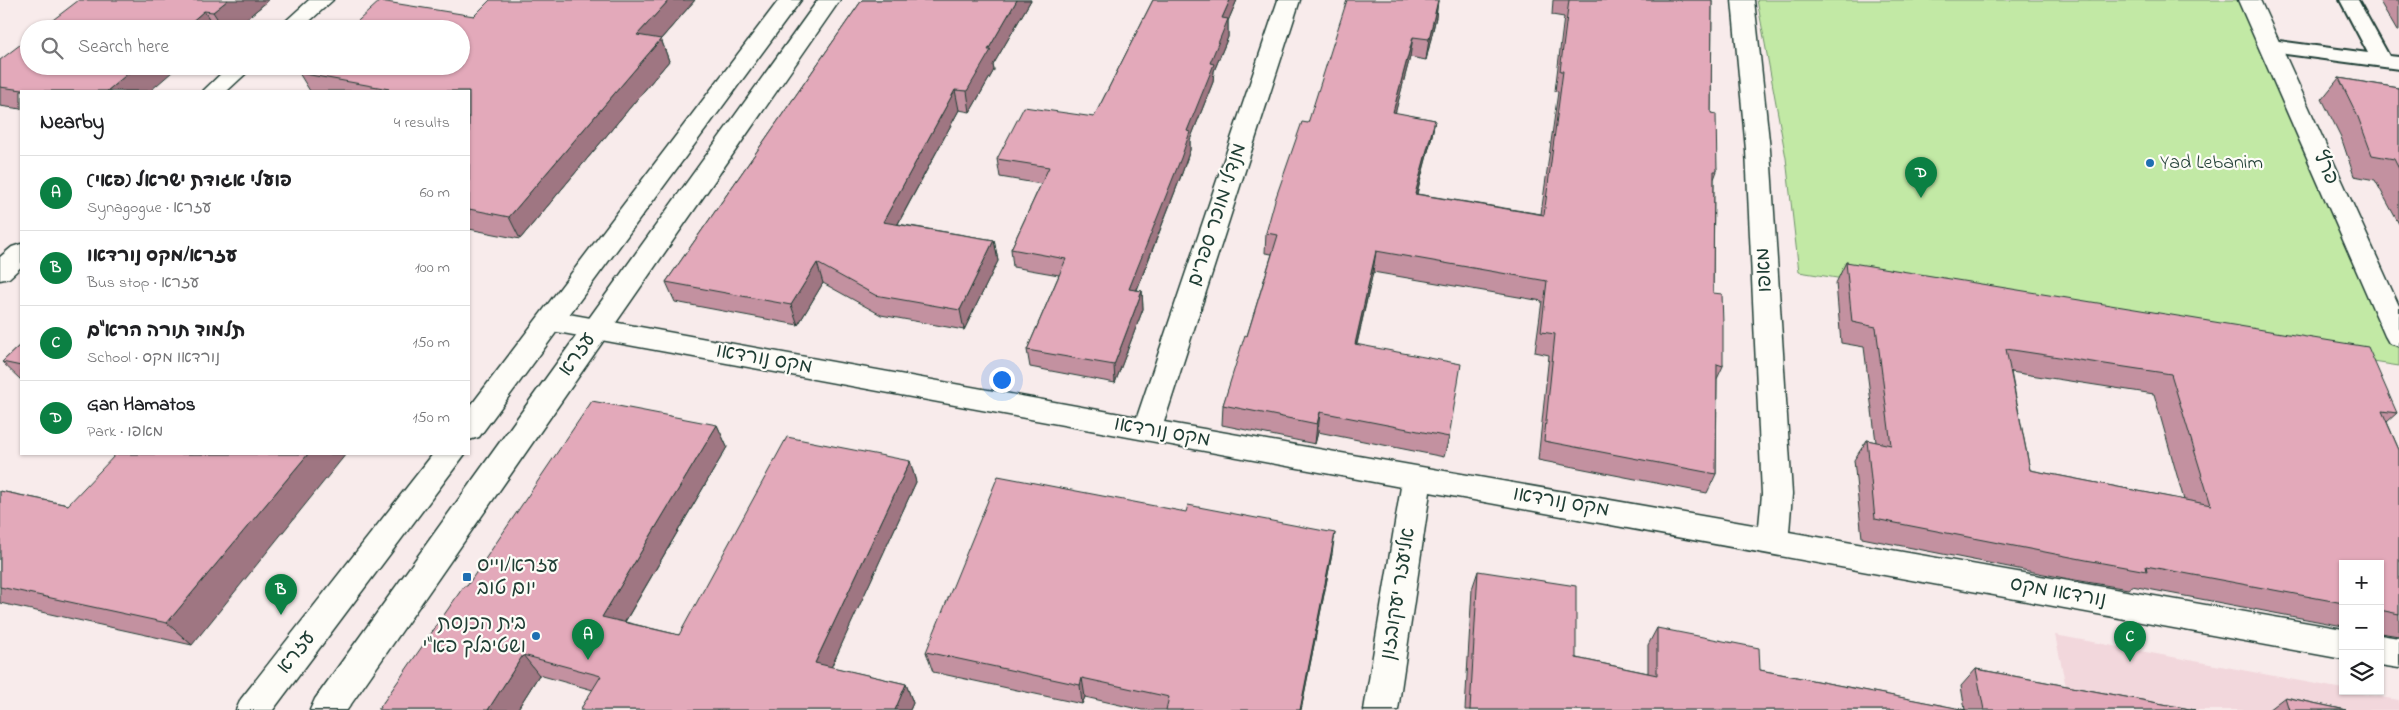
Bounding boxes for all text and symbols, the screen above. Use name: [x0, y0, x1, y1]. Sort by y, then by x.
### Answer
search box: [20, 20, 470, 75]
icon: search: [38, 34, 66, 62]
text: Search here: [78, 34, 169, 61]
text: Nearby: [40, 108, 104, 138]
text: 4 results: [394, 111, 450, 135]
street label: מנדלי מוכר ספרים: [1181, 140, 1255, 290]
street label: פרץ: [2305, 146, 2345, 190]
place label: Yad Lebanim: [2160, 149, 2263, 178]
pin: D: [1905, 157, 1937, 198]
marker: Yad Lebanim: [2144, 157, 2156, 169]
text: פועלי אגודת ישראל (פאי): [87, 168, 292, 195]
text: A: [51, 181, 61, 205]
text: 60 m: [420, 181, 450, 205]
text: Synagogue · עזרא: [87, 196, 211, 220]
text: עזרא/מקס נורדאו: [87, 243, 237, 270]
street label: מאפו: [1749, 247, 1781, 293]
text: B: [51, 256, 61, 280]
text: 100 m: [415, 256, 450, 280]
text: Bus stop · עזרא: [87, 271, 199, 295]
text: תלמוד תורה הרא"ם: [87, 318, 245, 345]
street label: עזרא: [552, 327, 604, 383]
text: C: [52, 331, 60, 355]
text: 150 m: [412, 331, 450, 355]
street label: מקס נורדאו: [714, 337, 814, 383]
text: School · נורדאו מקס: [87, 346, 220, 370]
your location: [989, 367, 1015, 393]
text: Gan Hamatos: [87, 392, 196, 419]
text: D: [50, 406, 62, 430]
text: 150 m: [412, 406, 450, 430]
street label: מקס נורדאו: [1112, 410, 1212, 456]
text: Park · מאפו: [87, 420, 163, 444]
street label: מקס נורדאו: [1511, 480, 1611, 526]
street label: אליעזר יעקובזון: [1374, 526, 1424, 662]
place label: עזרא/וייס יום טוב: [477, 552, 559, 604]
map controls: [2339, 560, 2384, 695]
button: +: [2339, 560, 2384, 605]
street label: נורדאו מקס: [2008, 570, 2108, 616]
marker: עזרא/וייס יום טוב: [461, 571, 473, 583]
pin: B: [265, 574, 297, 615]
button: −: [2339, 605, 2384, 650]
place label: בית הכנסת ושטיבלך פא"י: [423, 610, 526, 662]
pin: A: [572, 619, 604, 660]
pin: C: [2114, 621, 2146, 662]
street label: עזרא: [271, 625, 323, 681]
marker: בית הכנסת ושטיבלך פא"י: [530, 630, 542, 642]
button: layers: [2339, 650, 2384, 695]

